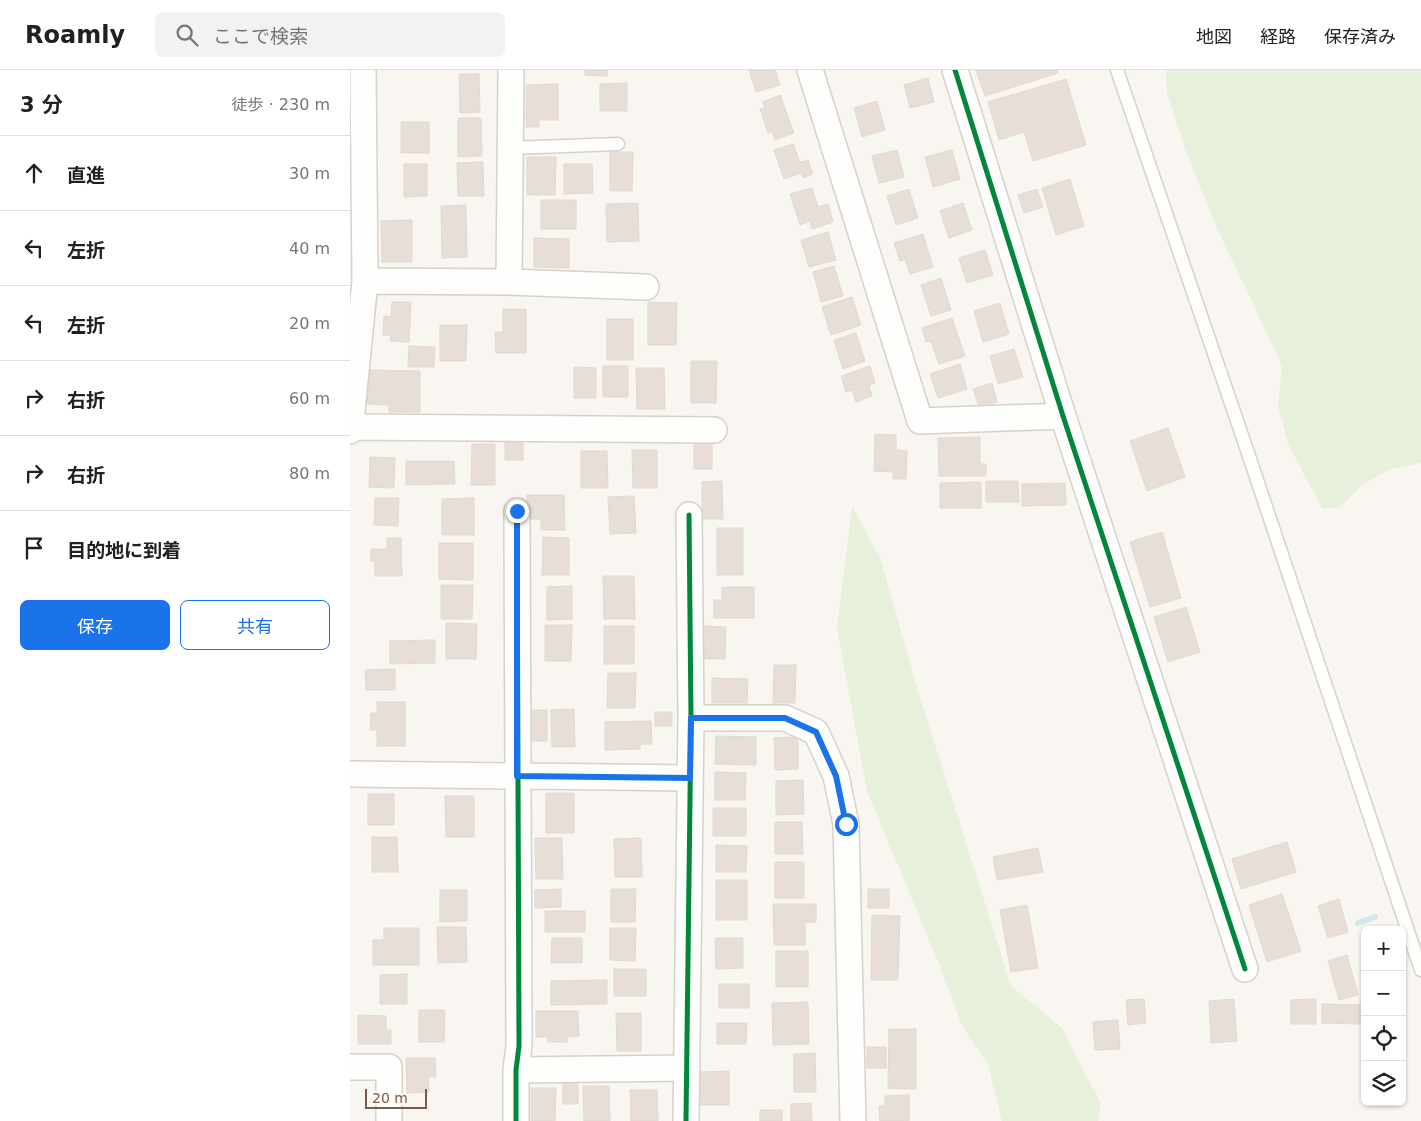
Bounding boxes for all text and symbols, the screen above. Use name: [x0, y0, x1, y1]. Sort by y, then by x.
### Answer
search box: [155, 12, 505, 57]
text: Roamly: [25, 21, 125, 49]
icon: search: [173, 21, 201, 49]
text: ここで検索: [213, 25, 308, 47]
text: 地図: [1196, 26, 1232, 47]
text: 経路: [1260, 26, 1296, 47]
text: 保存済み: [1324, 26, 1396, 47]
text: 3 分: [20, 93, 63, 117]
text: 徒歩 · 230 m: [232, 95, 330, 114]
icon: ahead: [20, 159, 48, 187]
text: 直進: [67, 164, 105, 186]
text: 30 m: [289, 164, 330, 183]
icon: left: [20, 234, 48, 262]
text: 左折: [67, 239, 105, 261]
text: 40 m: [289, 239, 330, 258]
icon: left: [20, 309, 48, 337]
text: 左折: [67, 314, 105, 336]
text: 20 m: [289, 314, 330, 333]
icon: right: [20, 384, 48, 412]
text: 右折: [67, 389, 105, 411]
text: 60 m: [289, 389, 330, 408]
icon: right: [20, 459, 48, 487]
text: 右折: [67, 464, 105, 486]
text: 80 m: [289, 464, 330, 483]
route end: [506, 500, 529, 523]
icon: arrive: [20, 534, 48, 562]
text: 目的地に到着: [67, 539, 181, 561]
button: 保存: [20, 600, 170, 650]
button: 共有: [180, 600, 330, 650]
route start: [835, 813, 858, 836]
map controls: [1361, 926, 1406, 1106]
button: +: [1361, 926, 1406, 971]
button: −: [1361, 971, 1406, 1016]
button: locate: [1361, 1016, 1406, 1061]
button: layers: [1361, 1061, 1406, 1106]
scale bar: [365, 1086, 428, 1109]
text: 20 m: [372, 1090, 408, 1106]

